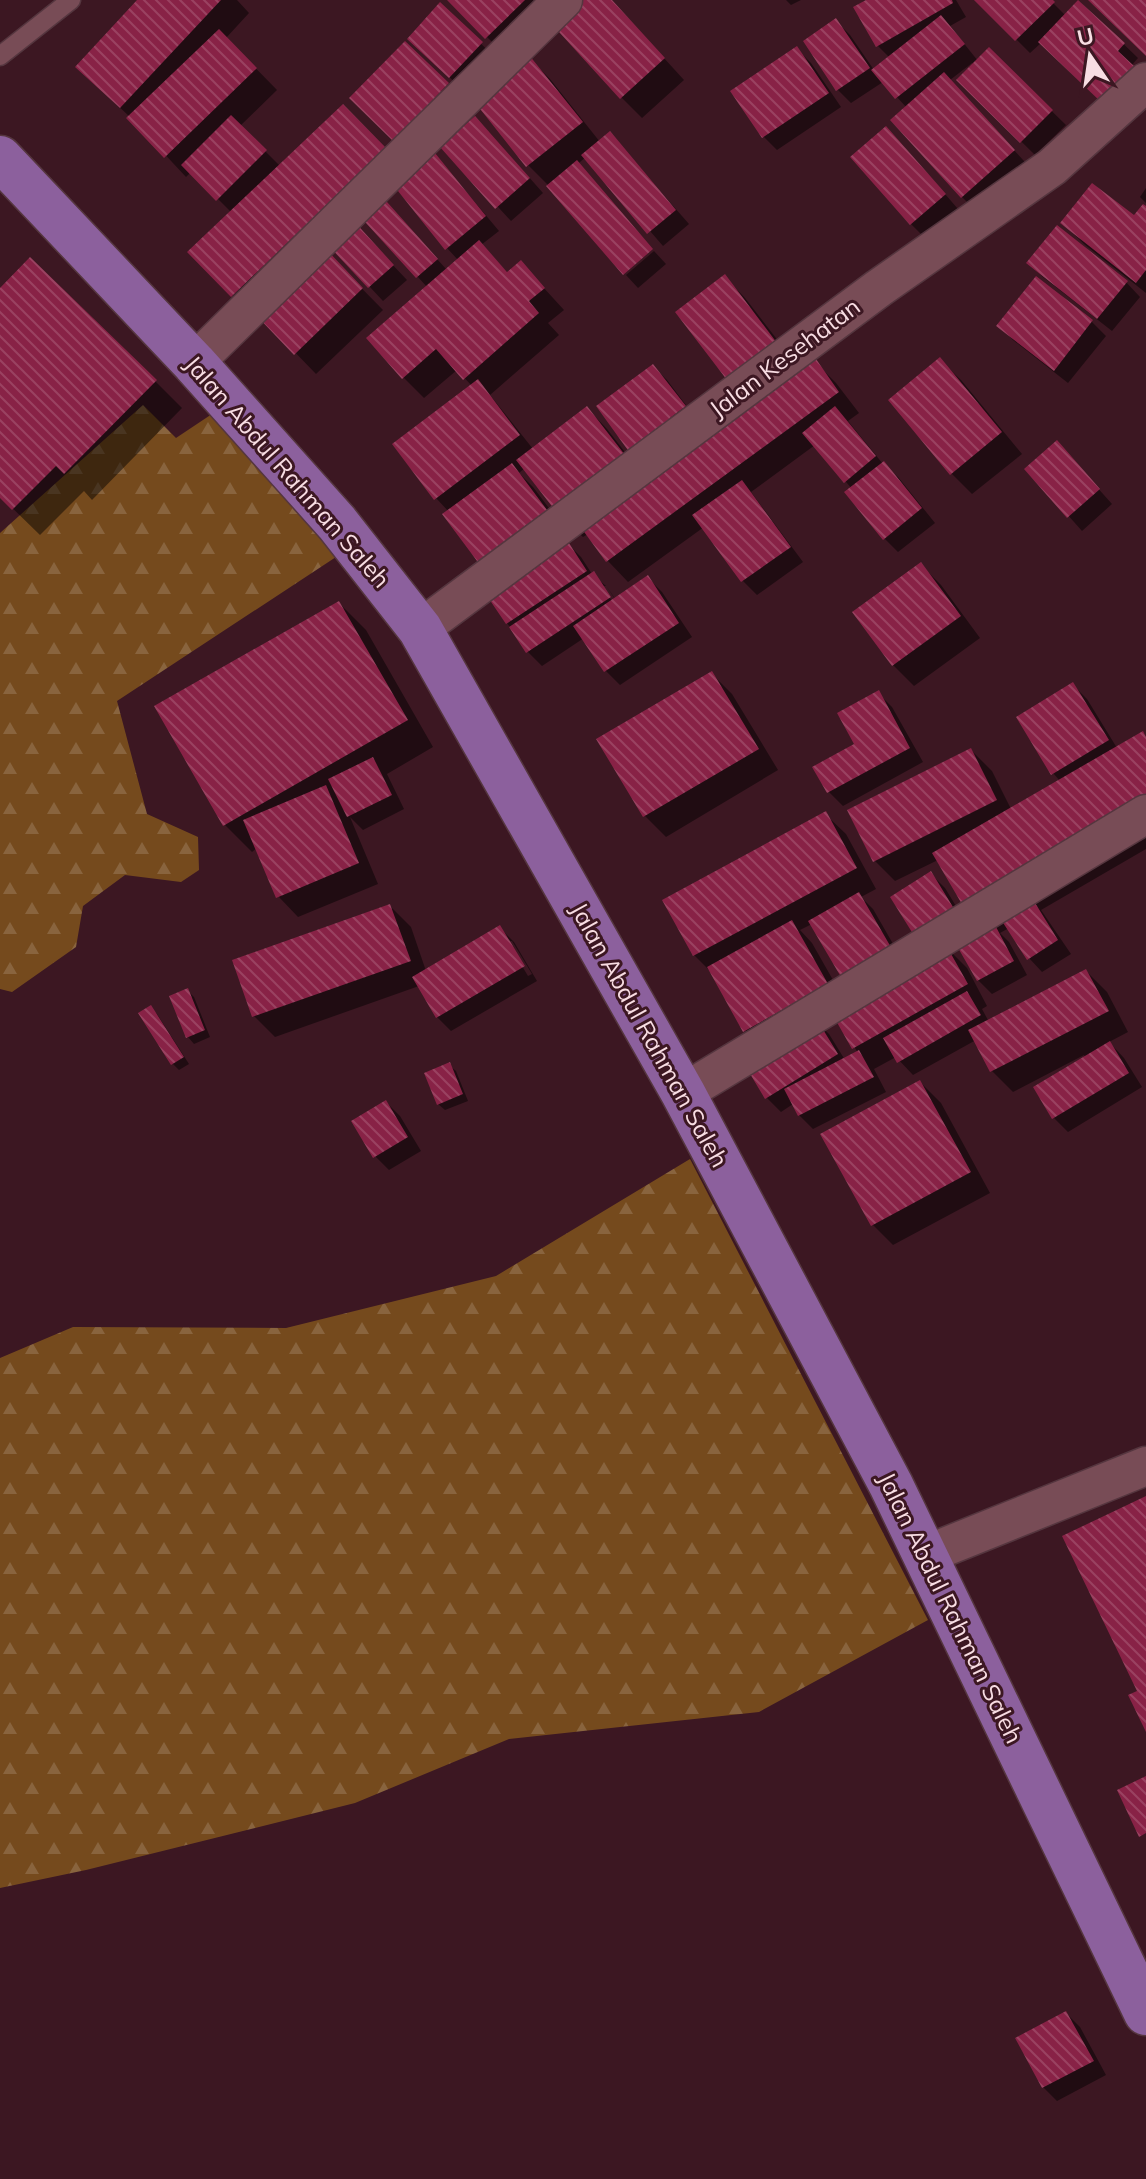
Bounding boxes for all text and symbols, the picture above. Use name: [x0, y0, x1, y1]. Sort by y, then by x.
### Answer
north arrow: [1050, 16, 1130, 96]
text: U: [1074, 21, 1097, 52]
street label: Jalan Kesehatan: [703, 291, 866, 424]
street label: Jalan Abdul Rahman Saleh: [179, 349, 397, 594]
street label: Jalan Abdul Rahman Saleh: [565, 897, 735, 1172]
street label: Jalan Abdul Rahman Saleh: [872, 1467, 1030, 1748]

